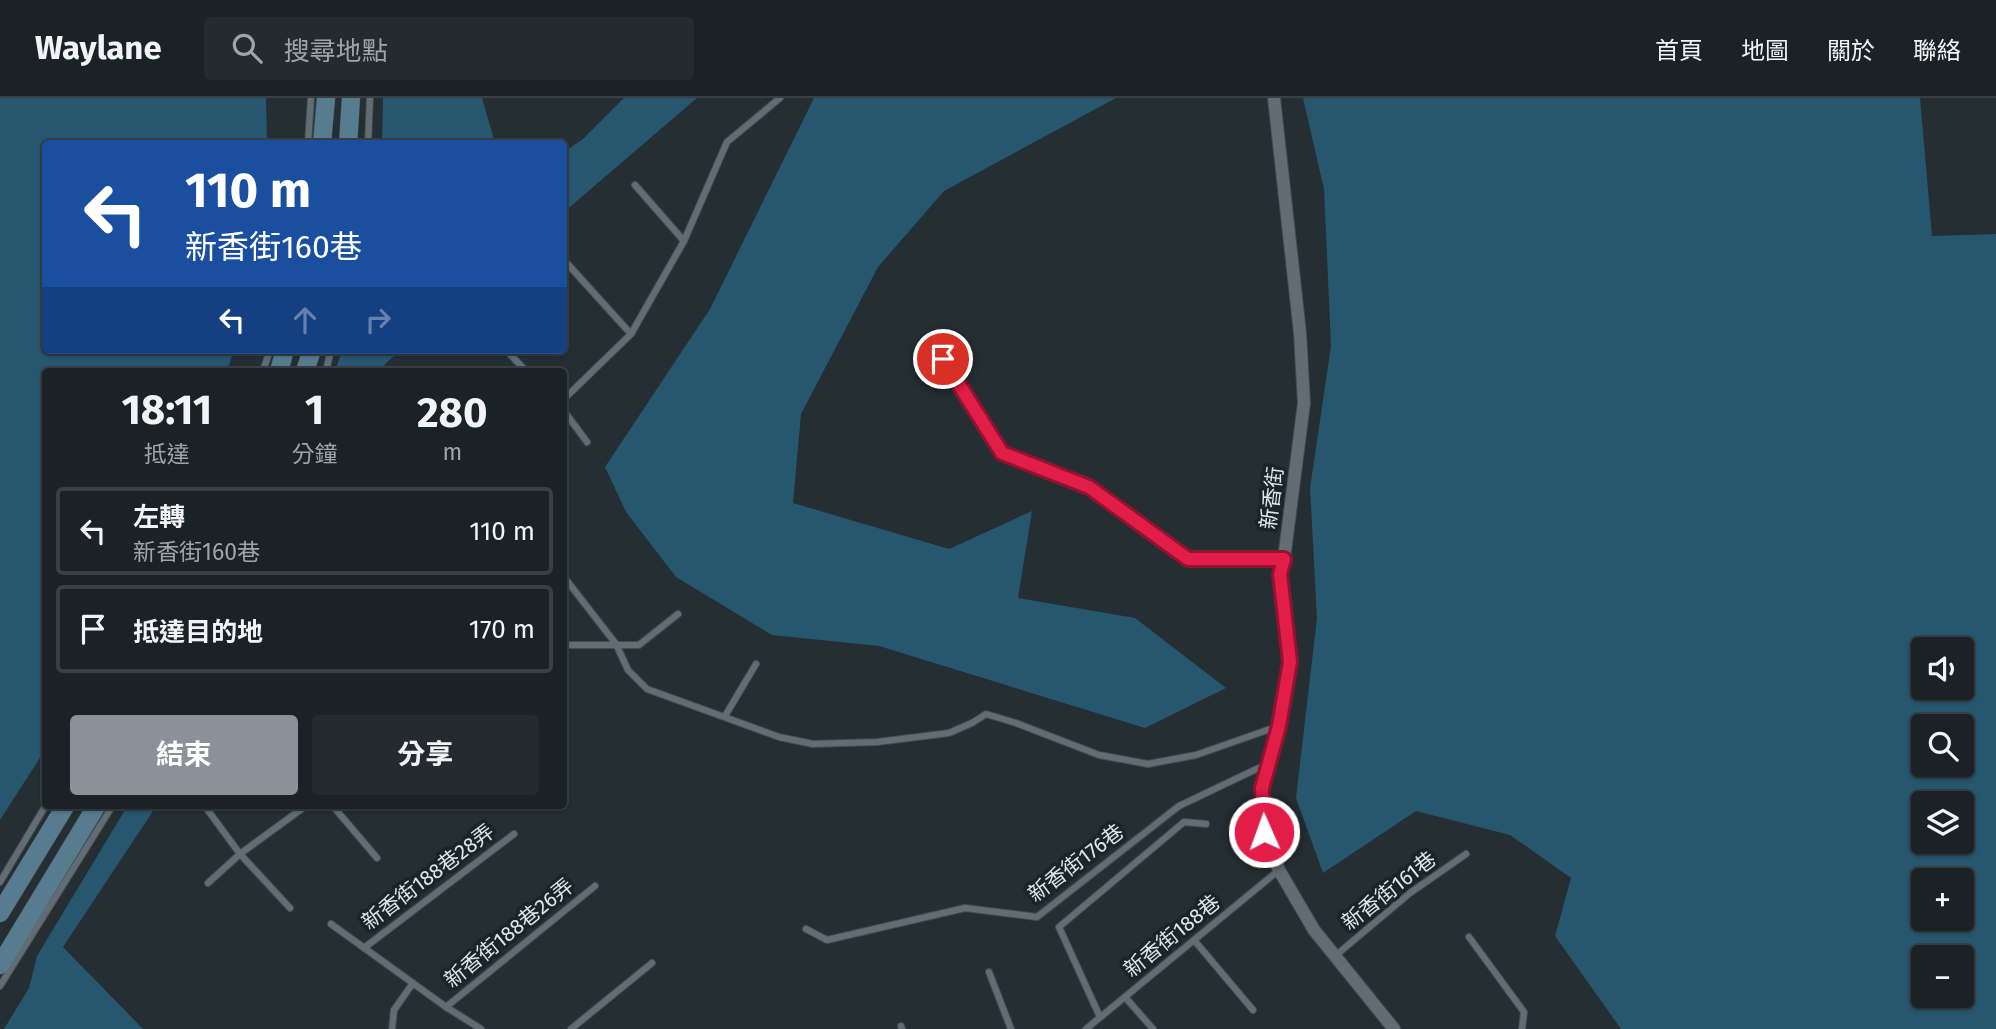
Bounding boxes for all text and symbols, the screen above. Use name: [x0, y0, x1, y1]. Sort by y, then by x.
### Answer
search box: [204, 17, 694, 80]
text: Waylane: [35, 28, 162, 68]
icon: search: [228, 29, 266, 67]
text: 搜尋地點: [284, 36, 388, 67]
text: 首頁: [1655, 37, 1703, 65]
text: 地圖: [1741, 37, 1789, 65]
text: 關於: [1827, 37, 1875, 65]
text: 聯絡: [1913, 37, 1961, 65]
text: 110 m: [185, 161, 311, 220]
icon: left: [70, 168, 161, 259]
text: 新香街160巷: [185, 228, 362, 266]
icon: left: [213, 301, 251, 339]
icon: ahead: [286, 301, 324, 339]
icon: right: [359, 301, 397, 339]
pin: [913, 329, 973, 389]
icon: arrive: [924, 340, 962, 378]
text: 18:11: [121, 385, 212, 435]
text: 1: [305, 385, 324, 435]
text: 280: [417, 388, 488, 438]
text: m: [442, 438, 462, 466]
text: 抵達: [144, 440, 190, 468]
text: 分鐘: [292, 440, 338, 468]
street label: 新香街: [1255, 465, 1289, 531]
text: 左轉: [133, 502, 185, 533]
icon: left: [74, 512, 112, 550]
text: 110 m: [469, 516, 535, 547]
text: 新香街160巷: [133, 538, 260, 566]
icon: arrive: [74, 610, 112, 648]
text: 170 m: [469, 614, 535, 645]
text: 抵達目的地: [133, 617, 263, 648]
map controls: [1911, 637, 1974, 1008]
button: sound: [1911, 637, 1974, 700]
button: search: [1911, 714, 1974, 777]
button: 結束: [70, 715, 298, 795]
button: 分享: [312, 715, 539, 795]
button: layers: [1911, 791, 1974, 854]
position arrow: [1227, 795, 1301, 869]
street label: 新香街188巷28弄: [357, 819, 499, 935]
street label: 新香街176巷: [1023, 819, 1129, 907]
street label: 新香街161巷: [1337, 846, 1441, 936]
button: +: [1911, 868, 1974, 931]
street label: 新香街188巷26弄: [439, 873, 579, 993]
street label: 新香街188巷: [1119, 889, 1225, 983]
button: −: [1911, 945, 1974, 1008]

